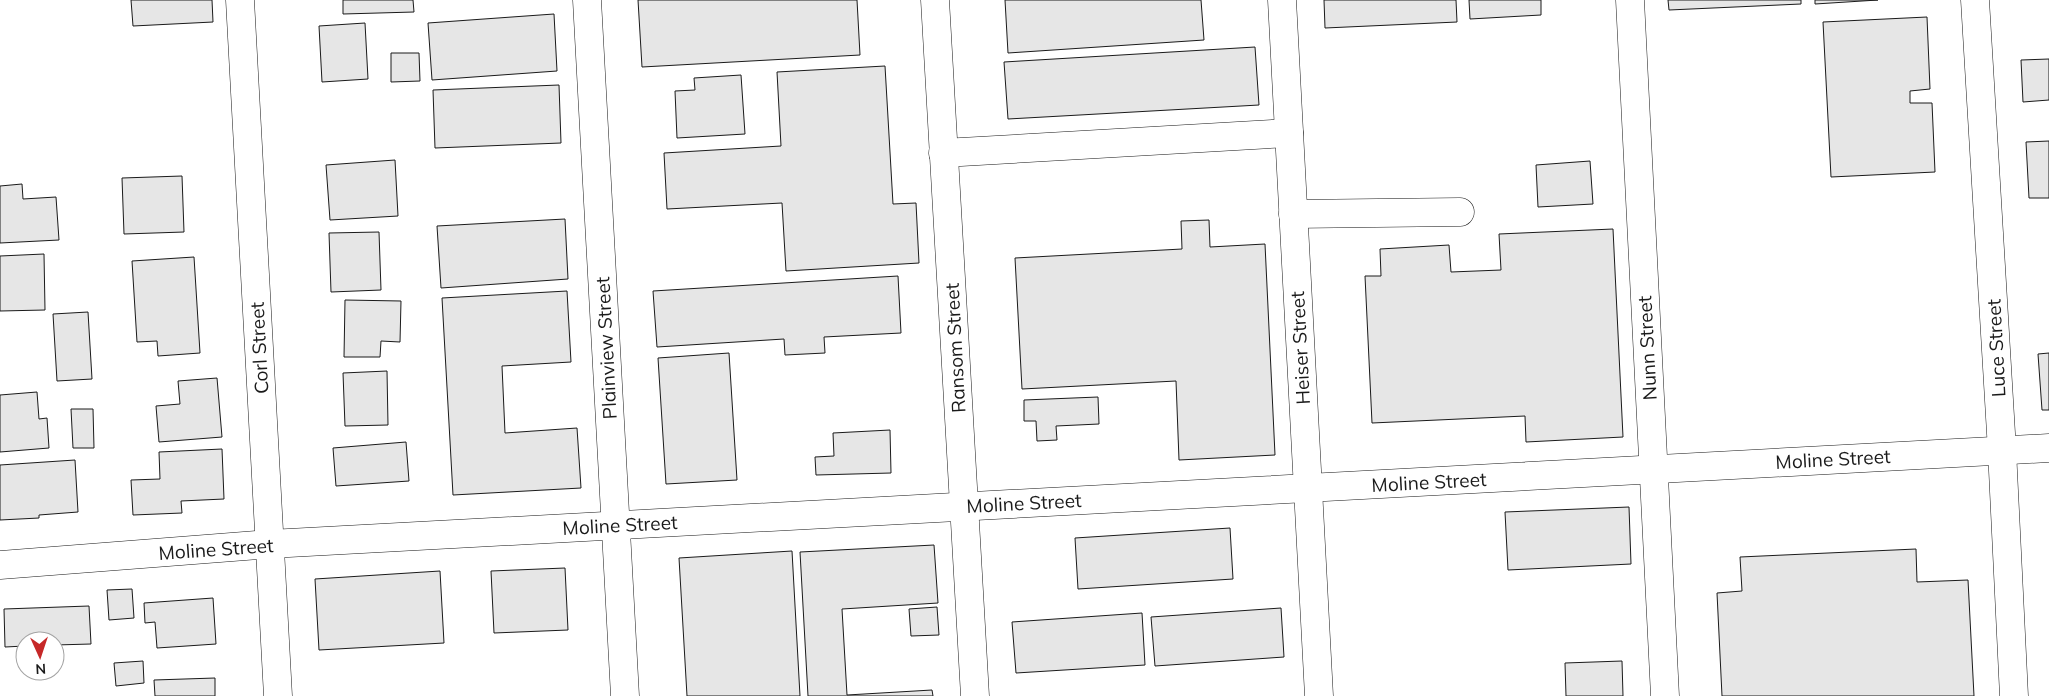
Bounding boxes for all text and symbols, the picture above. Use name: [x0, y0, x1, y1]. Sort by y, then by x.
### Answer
street label: Plainview Street: [590, 276, 622, 420]
street label: Ransom Street: [940, 282, 970, 414]
street label: Heiser Street: [1285, 290, 1315, 405]
street label: Nunn Street: [1632, 295, 1662, 401]
street label: Luce Street: [1981, 298, 2011, 398]
street label: Corl Street: [245, 301, 273, 395]
street label: Moline Street: [1775, 444, 1891, 474]
street label: Moline Street: [1371, 467, 1487, 497]
street label: Moline Street: [966, 488, 1082, 518]
street label: Moline Street: [562, 510, 678, 540]
street label: Moline Street: [158, 533, 275, 565]
north arrow: [15, 631, 65, 681]
text: N: [35, 660, 46, 678]

